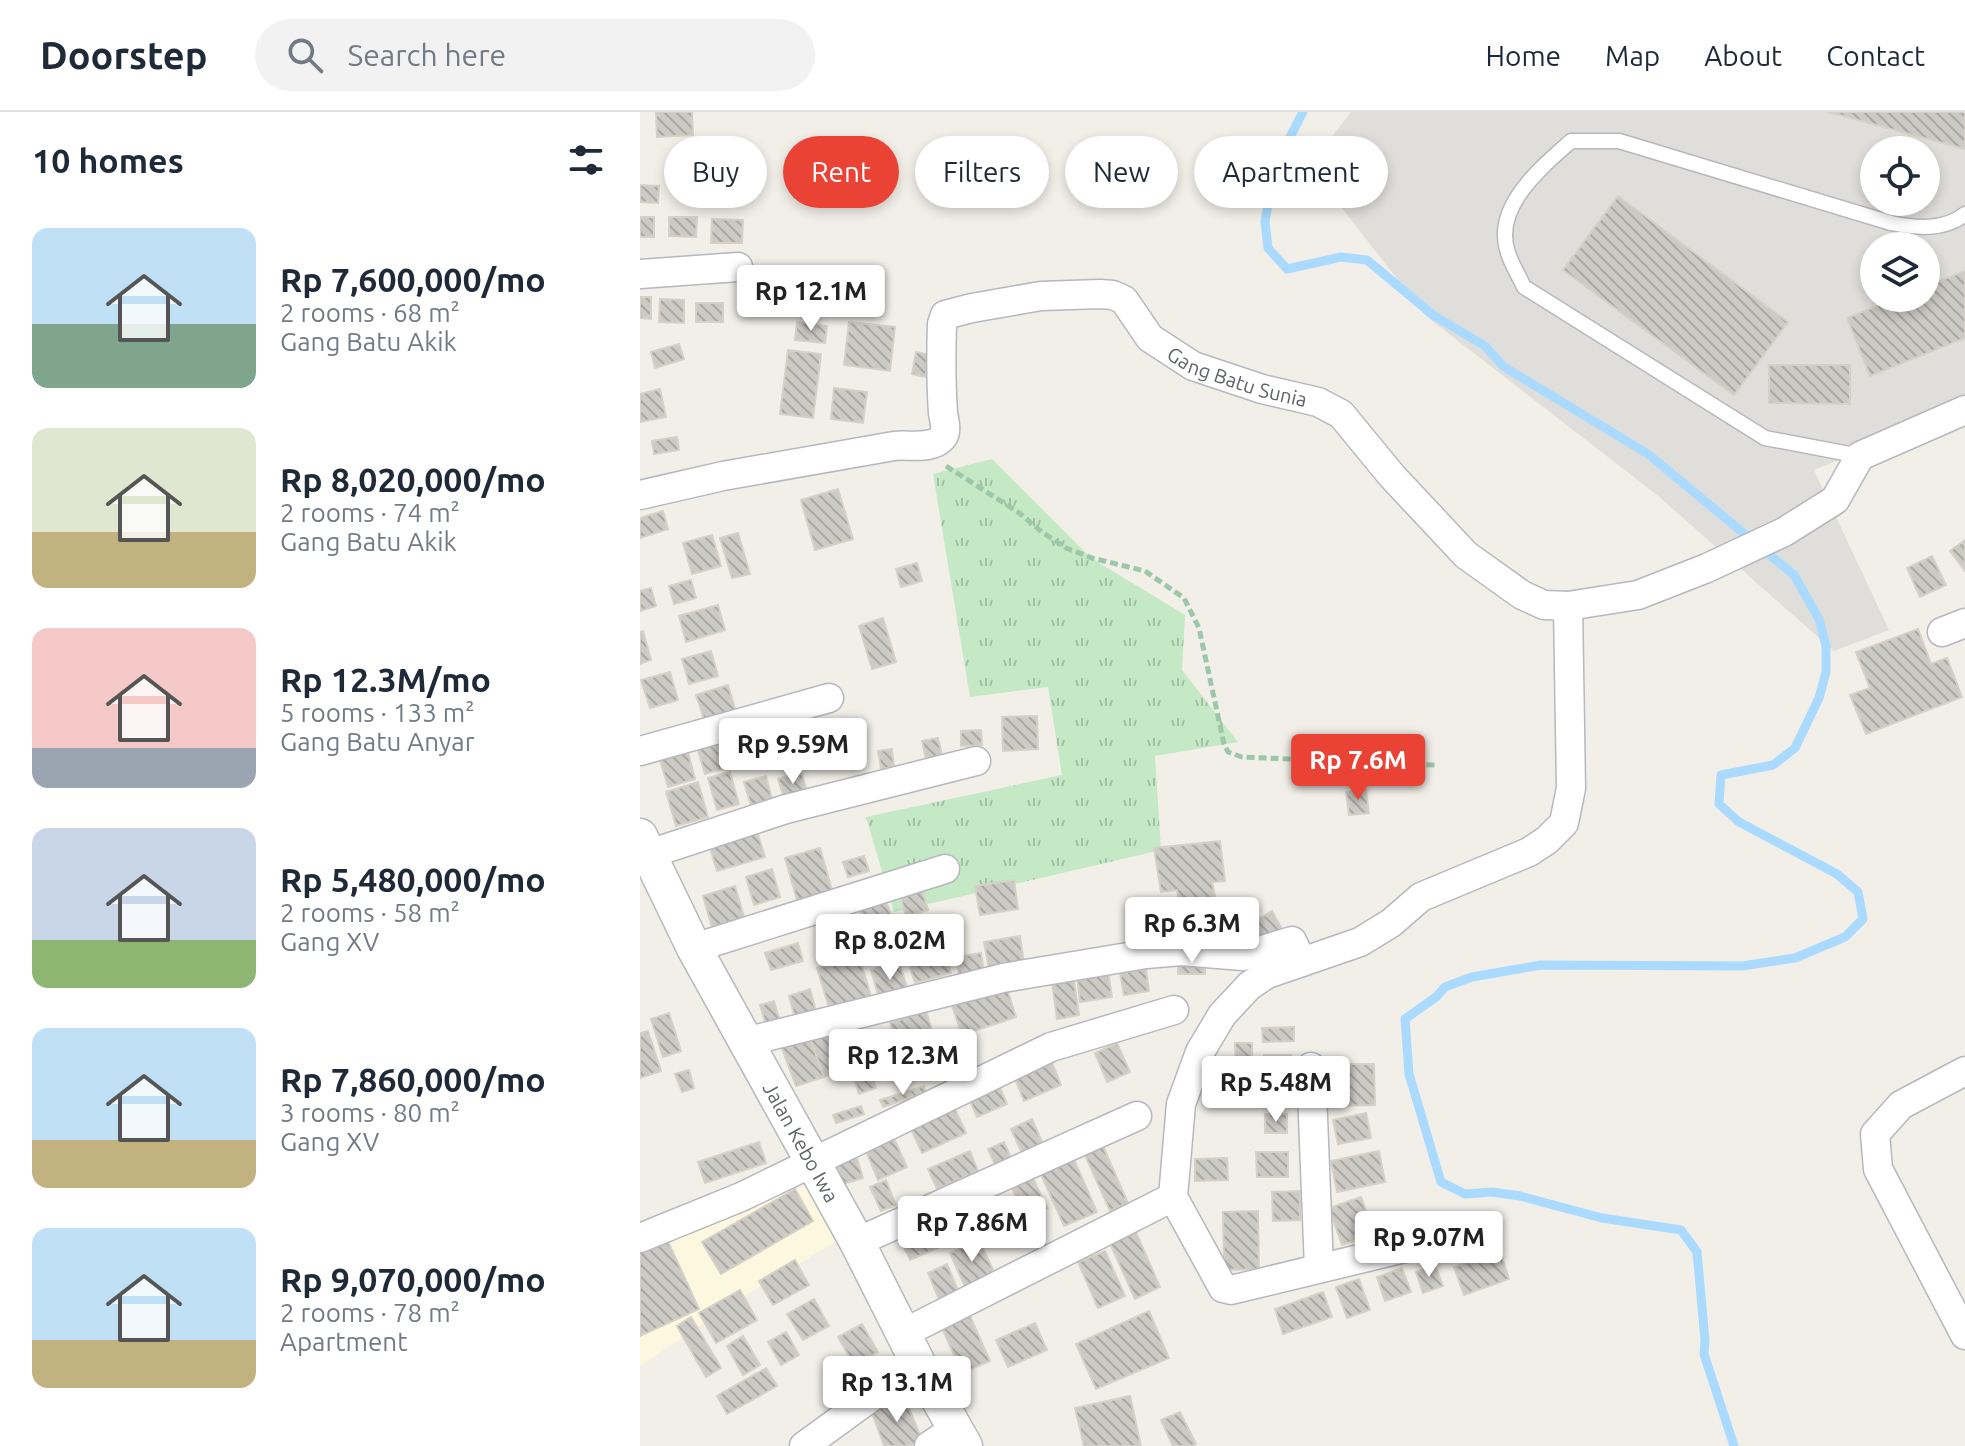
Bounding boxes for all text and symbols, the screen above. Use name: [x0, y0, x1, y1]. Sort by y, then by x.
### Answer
search box: [255, 19, 815, 91]
icon: search: [283, 33, 327, 77]
text: Doorstep: [40, 34, 207, 76]
text: Search here: [347, 38, 506, 72]
text: Home: [1486, 40, 1561, 71]
text: Map: [1605, 40, 1660, 71]
text: About: [1704, 40, 1782, 71]
text: Contact: [1826, 40, 1925, 71]
chip: Buy: [664, 136, 767, 208]
chip: Rent: [783, 136, 899, 208]
chip: Filters: [915, 136, 1049, 208]
chip: New: [1065, 136, 1178, 208]
chip: Apartment: [1194, 136, 1388, 208]
map controls: [1860, 136, 1940, 312]
button: locate: [1860, 136, 1940, 216]
icon: filters: [564, 138, 608, 182]
text: 10 homes: [32, 141, 184, 179]
button: layers: [1860, 232, 1940, 312]
icon: home: [96, 260, 192, 356]
text: Rp 7,600,000/mo: [280, 260, 546, 298]
pin: Rp 12.1M: [728, 265, 894, 333]
text: Rp 12.1M: [755, 276, 867, 305]
text: 2 rooms · 68 m²: [280, 298, 460, 327]
text: Gang Batu Akik: [280, 327, 457, 356]
street label: Gang Batu Sunia: [1163, 341, 1309, 411]
icon: home: [96, 460, 192, 556]
text: Rp 8,020,000/mo: [280, 460, 546, 498]
text: 2 rooms · 74 m²: [280, 498, 460, 527]
text: Gang Batu Akik: [280, 527, 457, 556]
icon: home: [96, 660, 192, 756]
text: Rp 12.3M/mo: [280, 660, 491, 698]
text: 5 rooms · 133 m²: [280, 698, 475, 727]
pin: Rp 9.59M: [710, 718, 876, 786]
text: Gang Batu Anyar: [280, 727, 475, 756]
text: Rp 9.59M: [737, 729, 849, 758]
pin: Rp 7.6M: [1284, 734, 1432, 802]
text: Rp 7.6M: [1309, 745, 1407, 774]
icon: home: [96, 860, 192, 956]
text: Rp 5,480,000/mo: [280, 860, 546, 898]
pin: Rp 6.3M: [1118, 897, 1266, 965]
text: 2 rooms · 58 m²: [280, 898, 460, 927]
text: Rp 6.3M: [1143, 908, 1241, 937]
pin: Rp 8.02M: [807, 914, 973, 982]
text: Rp 8.02M: [834, 925, 946, 954]
text: Gang XV: [280, 927, 379, 956]
pin: Rp 12.3M: [820, 1029, 986, 1097]
text: Rp 12.3M: [847, 1040, 959, 1069]
pin: Rp 5.48M: [1193, 1056, 1359, 1124]
icon: home: [96, 1060, 192, 1156]
text: Rp 7,860,000/mo: [280, 1060, 546, 1098]
text: Rp 5.48M: [1220, 1067, 1332, 1096]
street label: Jalan Kebo Iwa: [759, 1078, 844, 1206]
text: 3 rooms · 80 m²: [280, 1098, 460, 1127]
text: Gang XV: [280, 1127, 379, 1156]
pin: Rp 7.86M: [889, 1196, 1055, 1264]
text: Rp 7.86M: [916, 1207, 1028, 1236]
pin: Rp 9.07M: [1346, 1211, 1512, 1279]
text: Rp 9.07M: [1373, 1222, 1485, 1251]
icon: home: [96, 1260, 192, 1356]
text: Rp 9,070,000/mo: [280, 1260, 546, 1298]
text: 2 rooms · 78 m²: [280, 1298, 460, 1327]
text: Apartment: [280, 1327, 407, 1356]
pin: Rp 13.1M: [814, 1356, 980, 1424]
text: Rp 13.1M: [841, 1367, 953, 1396]

